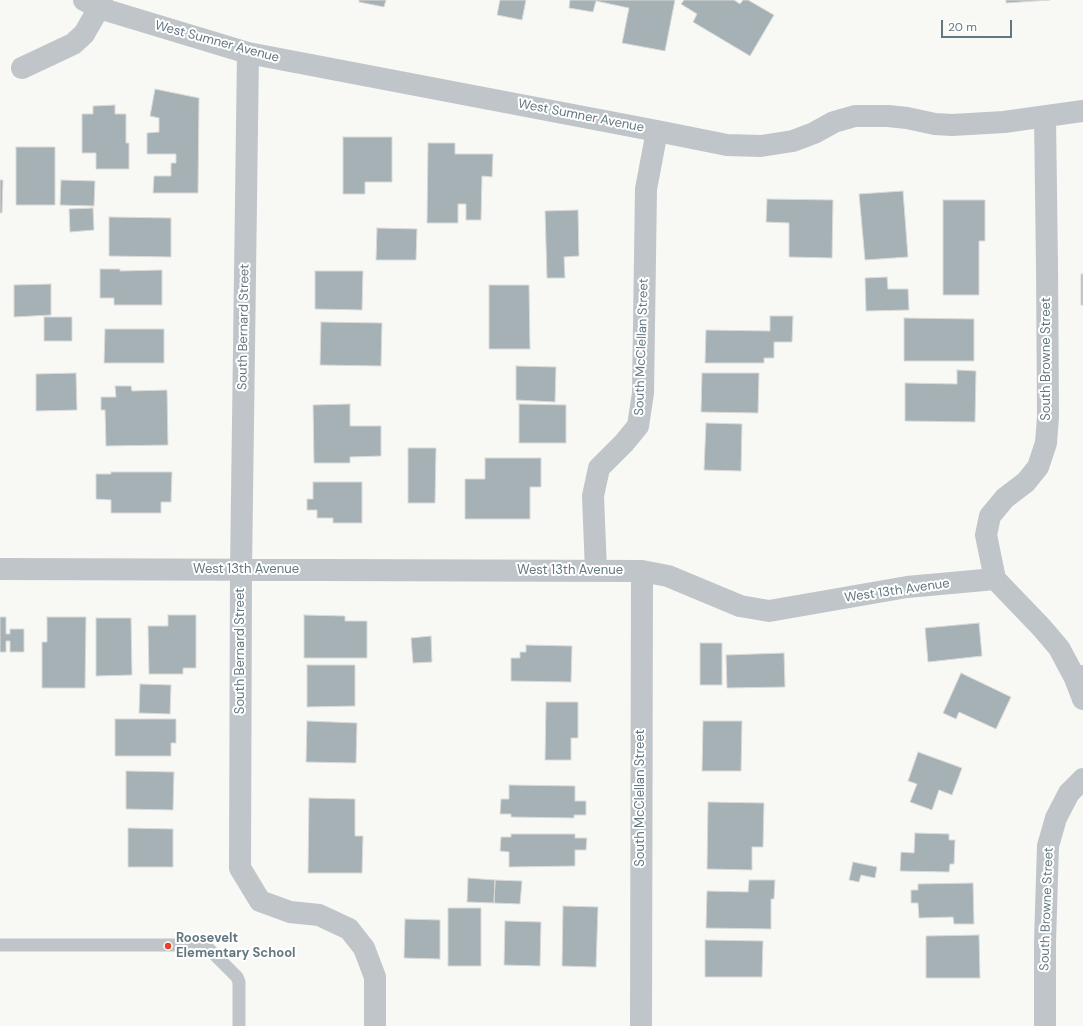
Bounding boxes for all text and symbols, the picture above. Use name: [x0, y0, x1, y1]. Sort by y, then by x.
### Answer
scale bar: [943, 12, 1014, 38]
street label: West Sumner Avenue: [153, 18, 281, 66]
text: 20 m: [948, 19, 977, 35]
street label: West Sumner Avenue: [517, 96, 645, 136]
street label: South Bernard Street: [235, 264, 253, 390]
street label: South McClellan Street: [632, 278, 652, 416]
street label: South Browne Street: [1039, 297, 1055, 421]
street label: West 13th Avenue: [193, 562, 299, 578]
street label: West 13th Avenue: [517, 563, 623, 579]
street label: West 13th Avenue: [843, 576, 951, 606]
street label: South Bernard Street: [233, 588, 249, 714]
street label: South McClellan Street: [633, 729, 649, 867]
street label: South Browne Street: [1037, 847, 1057, 971]
place label: Roosevelt Elementary School: [176, 931, 296, 962]
marker: Roosevelt Elementary School: [163, 941, 173, 951]

